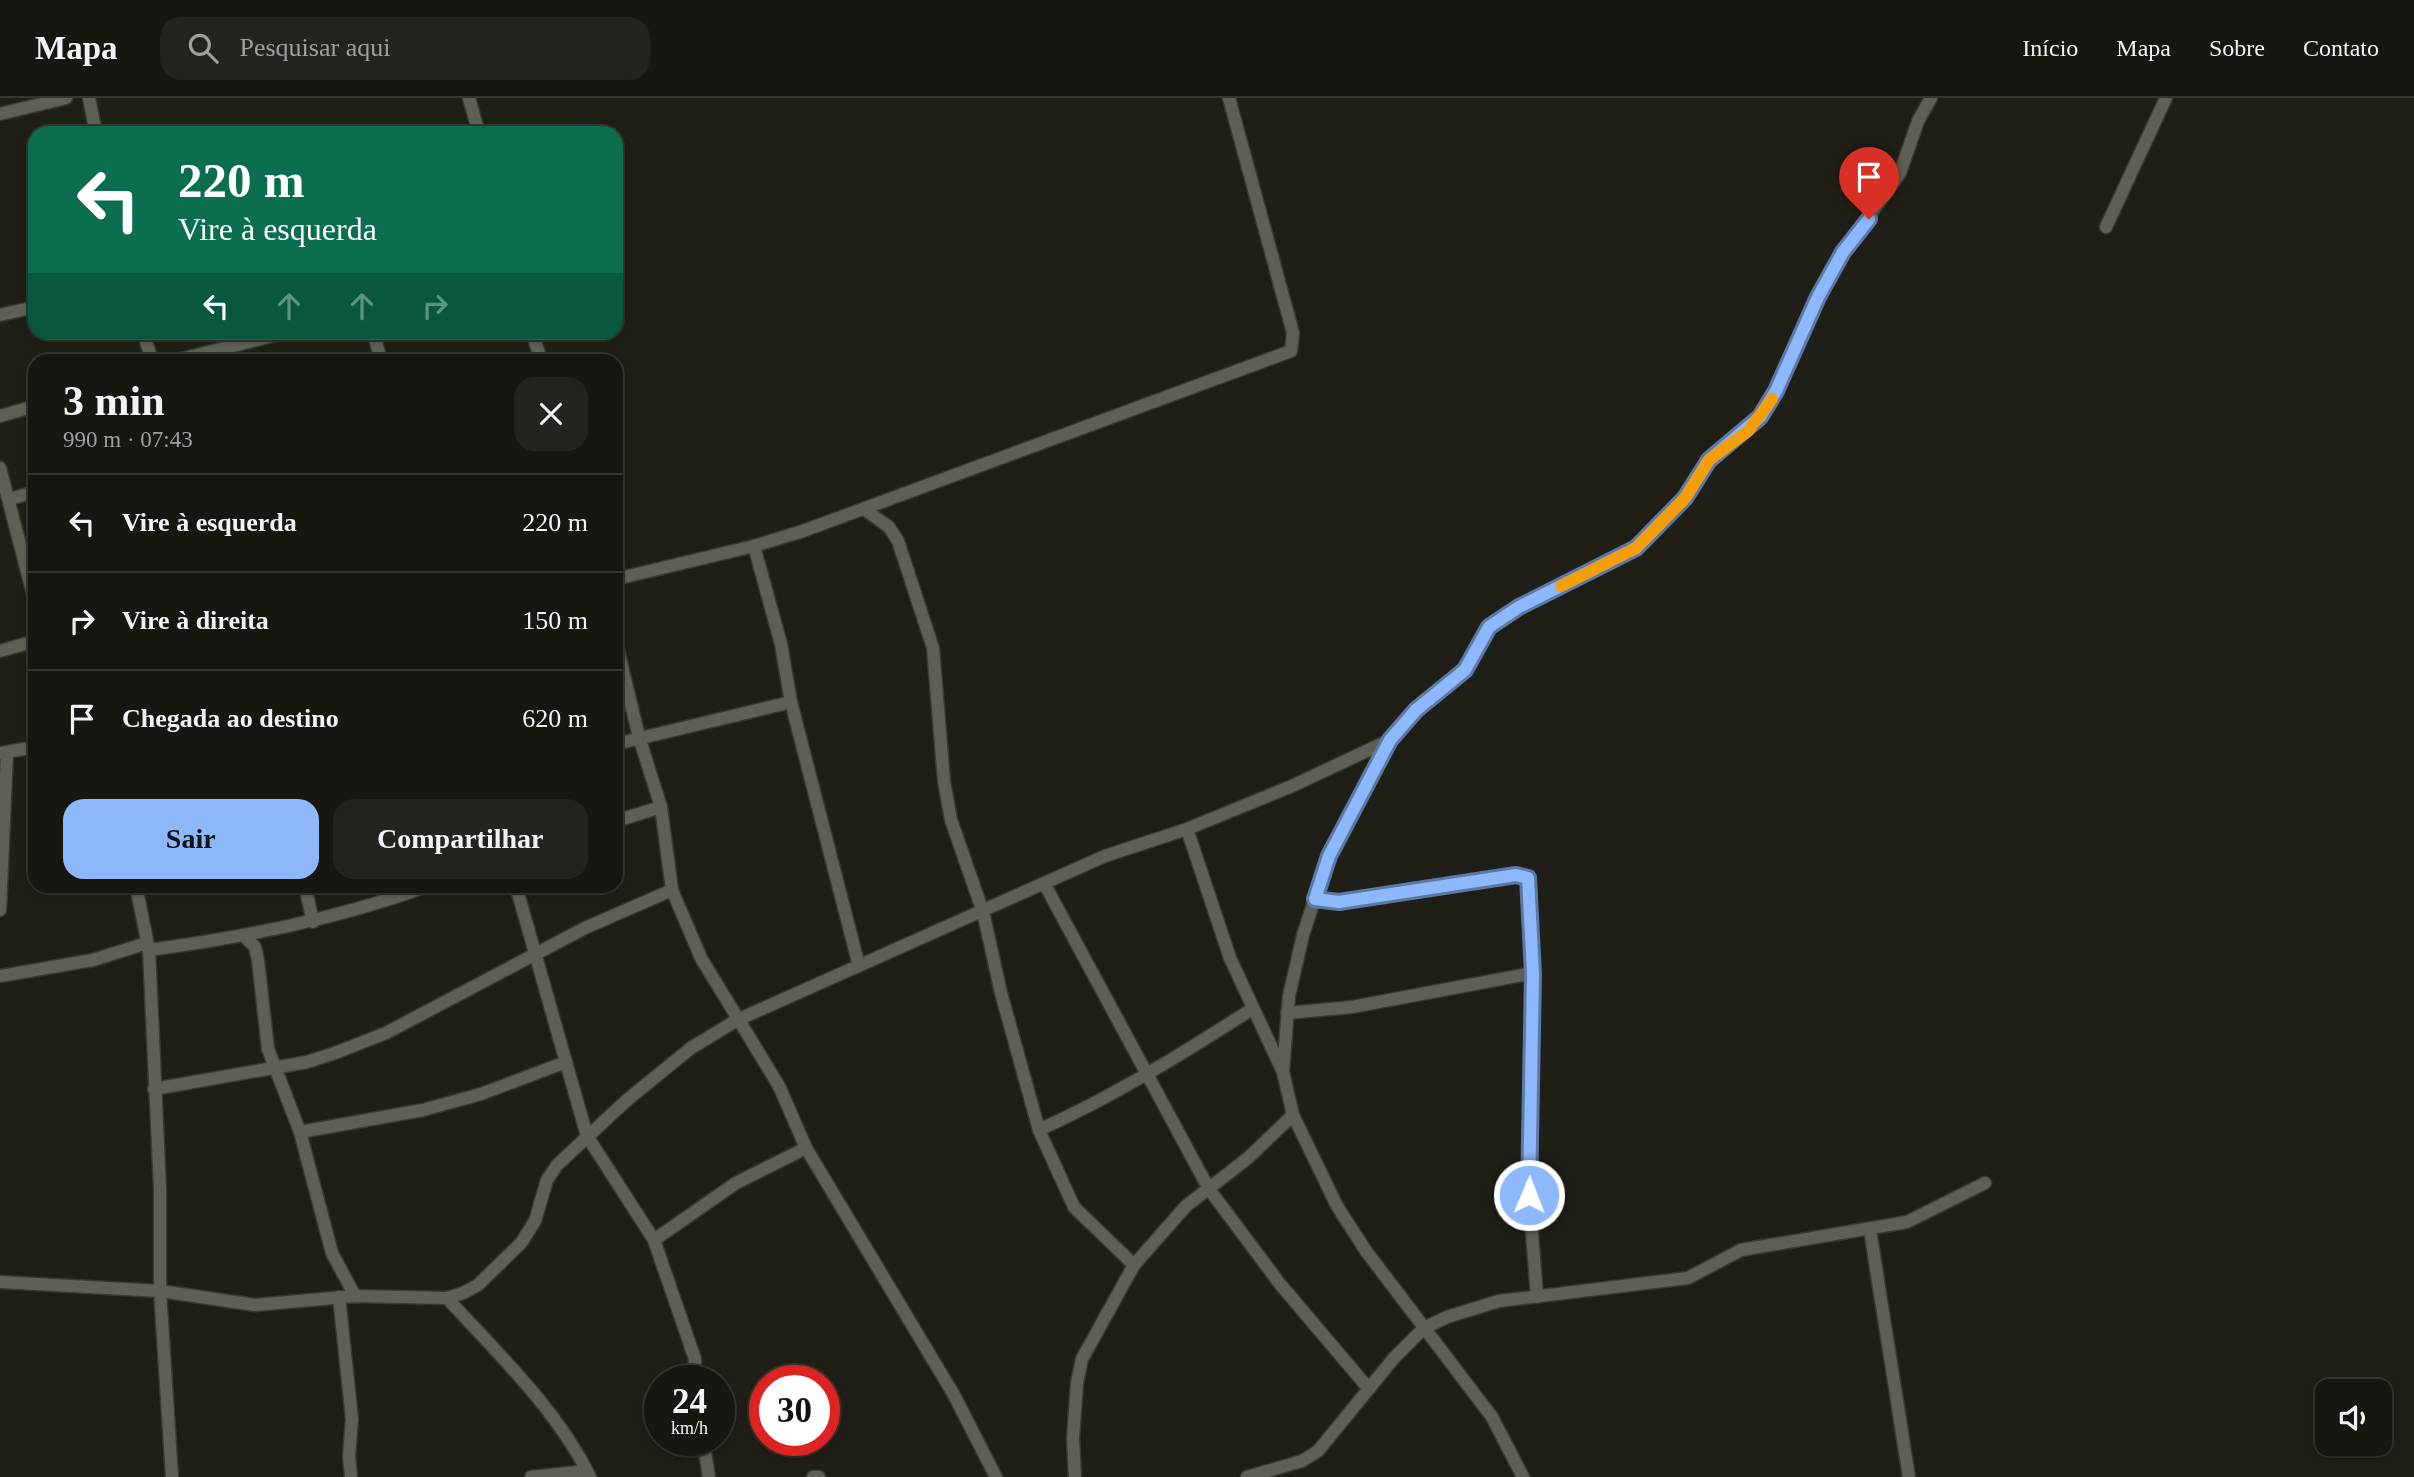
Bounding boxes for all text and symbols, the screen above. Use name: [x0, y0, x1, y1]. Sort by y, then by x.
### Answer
search box: [160, 17, 650, 80]
icon: search: [184, 29, 222, 67]
text: Mapa: [35, 30, 118, 66]
text: Pesquisar aqui: [240, 33, 390, 62]
text: Início: [2022, 35, 2078, 61]
text: Mapa: [2116, 35, 2171, 61]
text: Sobre: [2209, 35, 2265, 61]
text: Contato: [2303, 35, 2379, 61]
pin: [1839, 147, 1899, 219]
text: 220 m: [178, 153, 305, 208]
icon: left: [63, 154, 154, 245]
icon: arrive: [1850, 158, 1888, 196]
text: Vire à esquerda: [178, 211, 377, 247]
icon: left: [197, 287, 235, 325]
icon: ahead: [270, 287, 308, 325]
icon: ahead: [343, 287, 381, 325]
icon: right: [416, 287, 454, 325]
button: close: [514, 377, 588, 451]
text: 3 min: [63, 378, 165, 424]
text: 990 m · 07:43: [63, 427, 193, 452]
icon: left: [63, 504, 101, 542]
text: Vire à esquerda: [122, 508, 297, 537]
text: 220 m: [522, 508, 588, 537]
icon: right: [63, 602, 101, 640]
text: Vire à direita: [122, 606, 269, 635]
text: 150 m: [522, 606, 588, 635]
icon: arrive: [63, 700, 101, 738]
text: Chegada ao destino: [122, 704, 339, 733]
text: 620 m: [522, 704, 588, 733]
button: Sair: [63, 799, 319, 879]
button: Compartilhar: [333, 799, 588, 879]
position arrow: [1492, 1158, 1566, 1232]
speed limit sign: 30: [749, 1365, 840, 1456]
map controls: [2315, 1379, 2392, 1456]
button: sound: [2315, 1379, 2392, 1456]
text: 24: [672, 1382, 707, 1421]
text: km/h: [671, 1418, 708, 1438]

